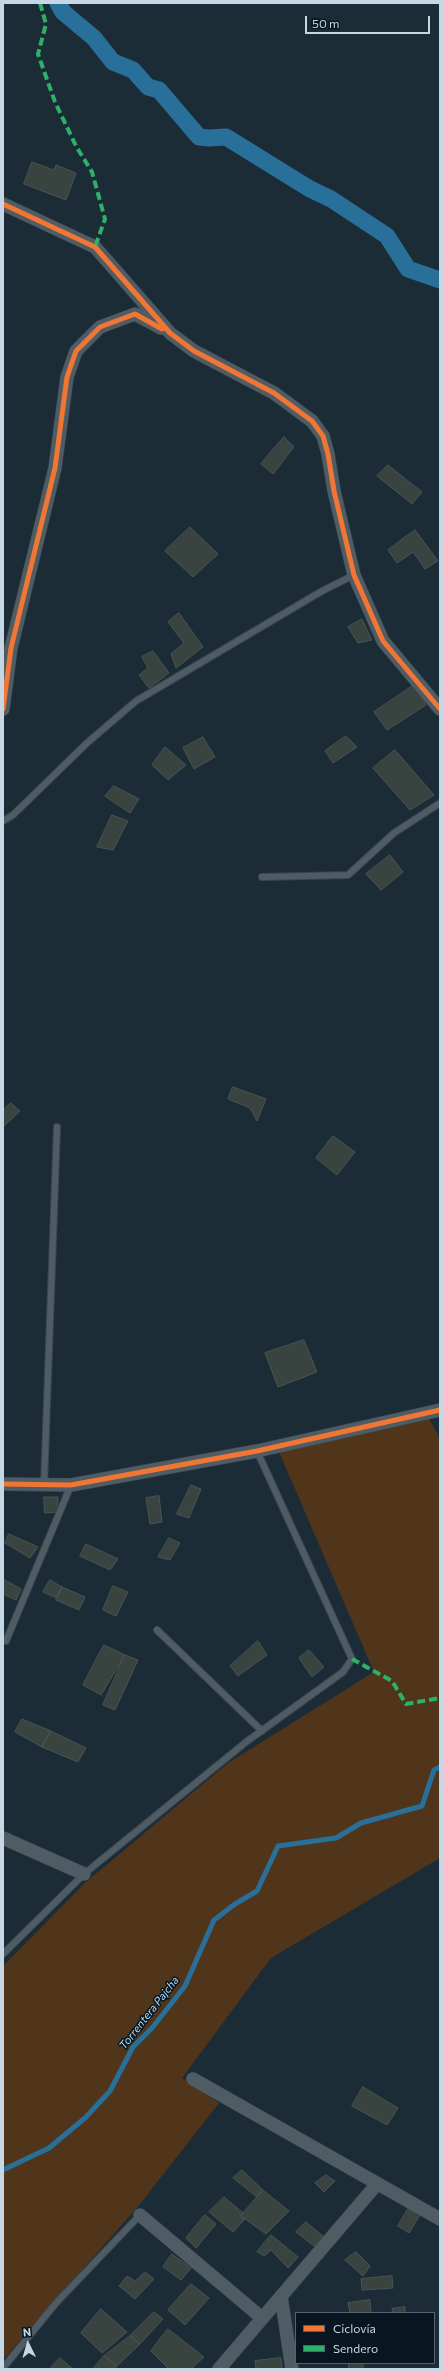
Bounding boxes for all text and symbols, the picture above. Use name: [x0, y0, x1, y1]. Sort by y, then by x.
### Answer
scale bar: [307, 8, 432, 34]
text: 50 m: [312, 16, 340, 30]
water label: Torrentera Pajcha: [116, 1974, 182, 2052]
legend: [295, 2312, 435, 2364]
text: Ciclovía: [333, 2321, 376, 2335]
north arrow: [8, 2324, 48, 2364]
text: N: [22, 2325, 32, 2338]
text: Sendero: [333, 2341, 378, 2355]

